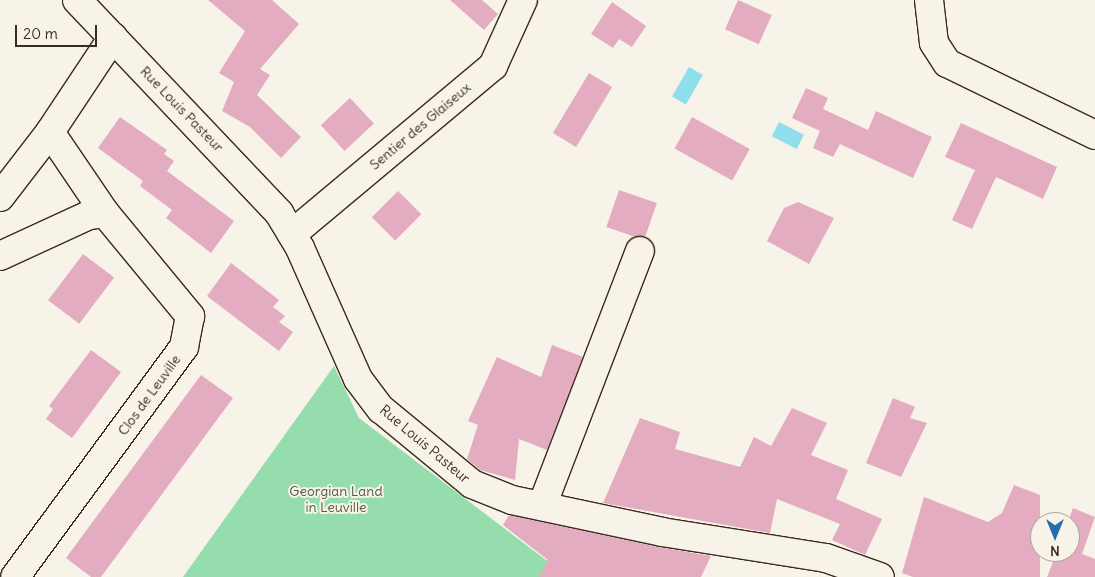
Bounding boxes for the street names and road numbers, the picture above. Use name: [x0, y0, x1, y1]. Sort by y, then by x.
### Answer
street label: Rue Louis Pasteur: [137, 63, 227, 155]
street label: Sentier des Glaiseux: [366, 79, 474, 173]
street label: Clos de Leuville: [114, 351, 184, 439]
street label: Rue Louis Pasteur: [376, 401, 474, 487]

